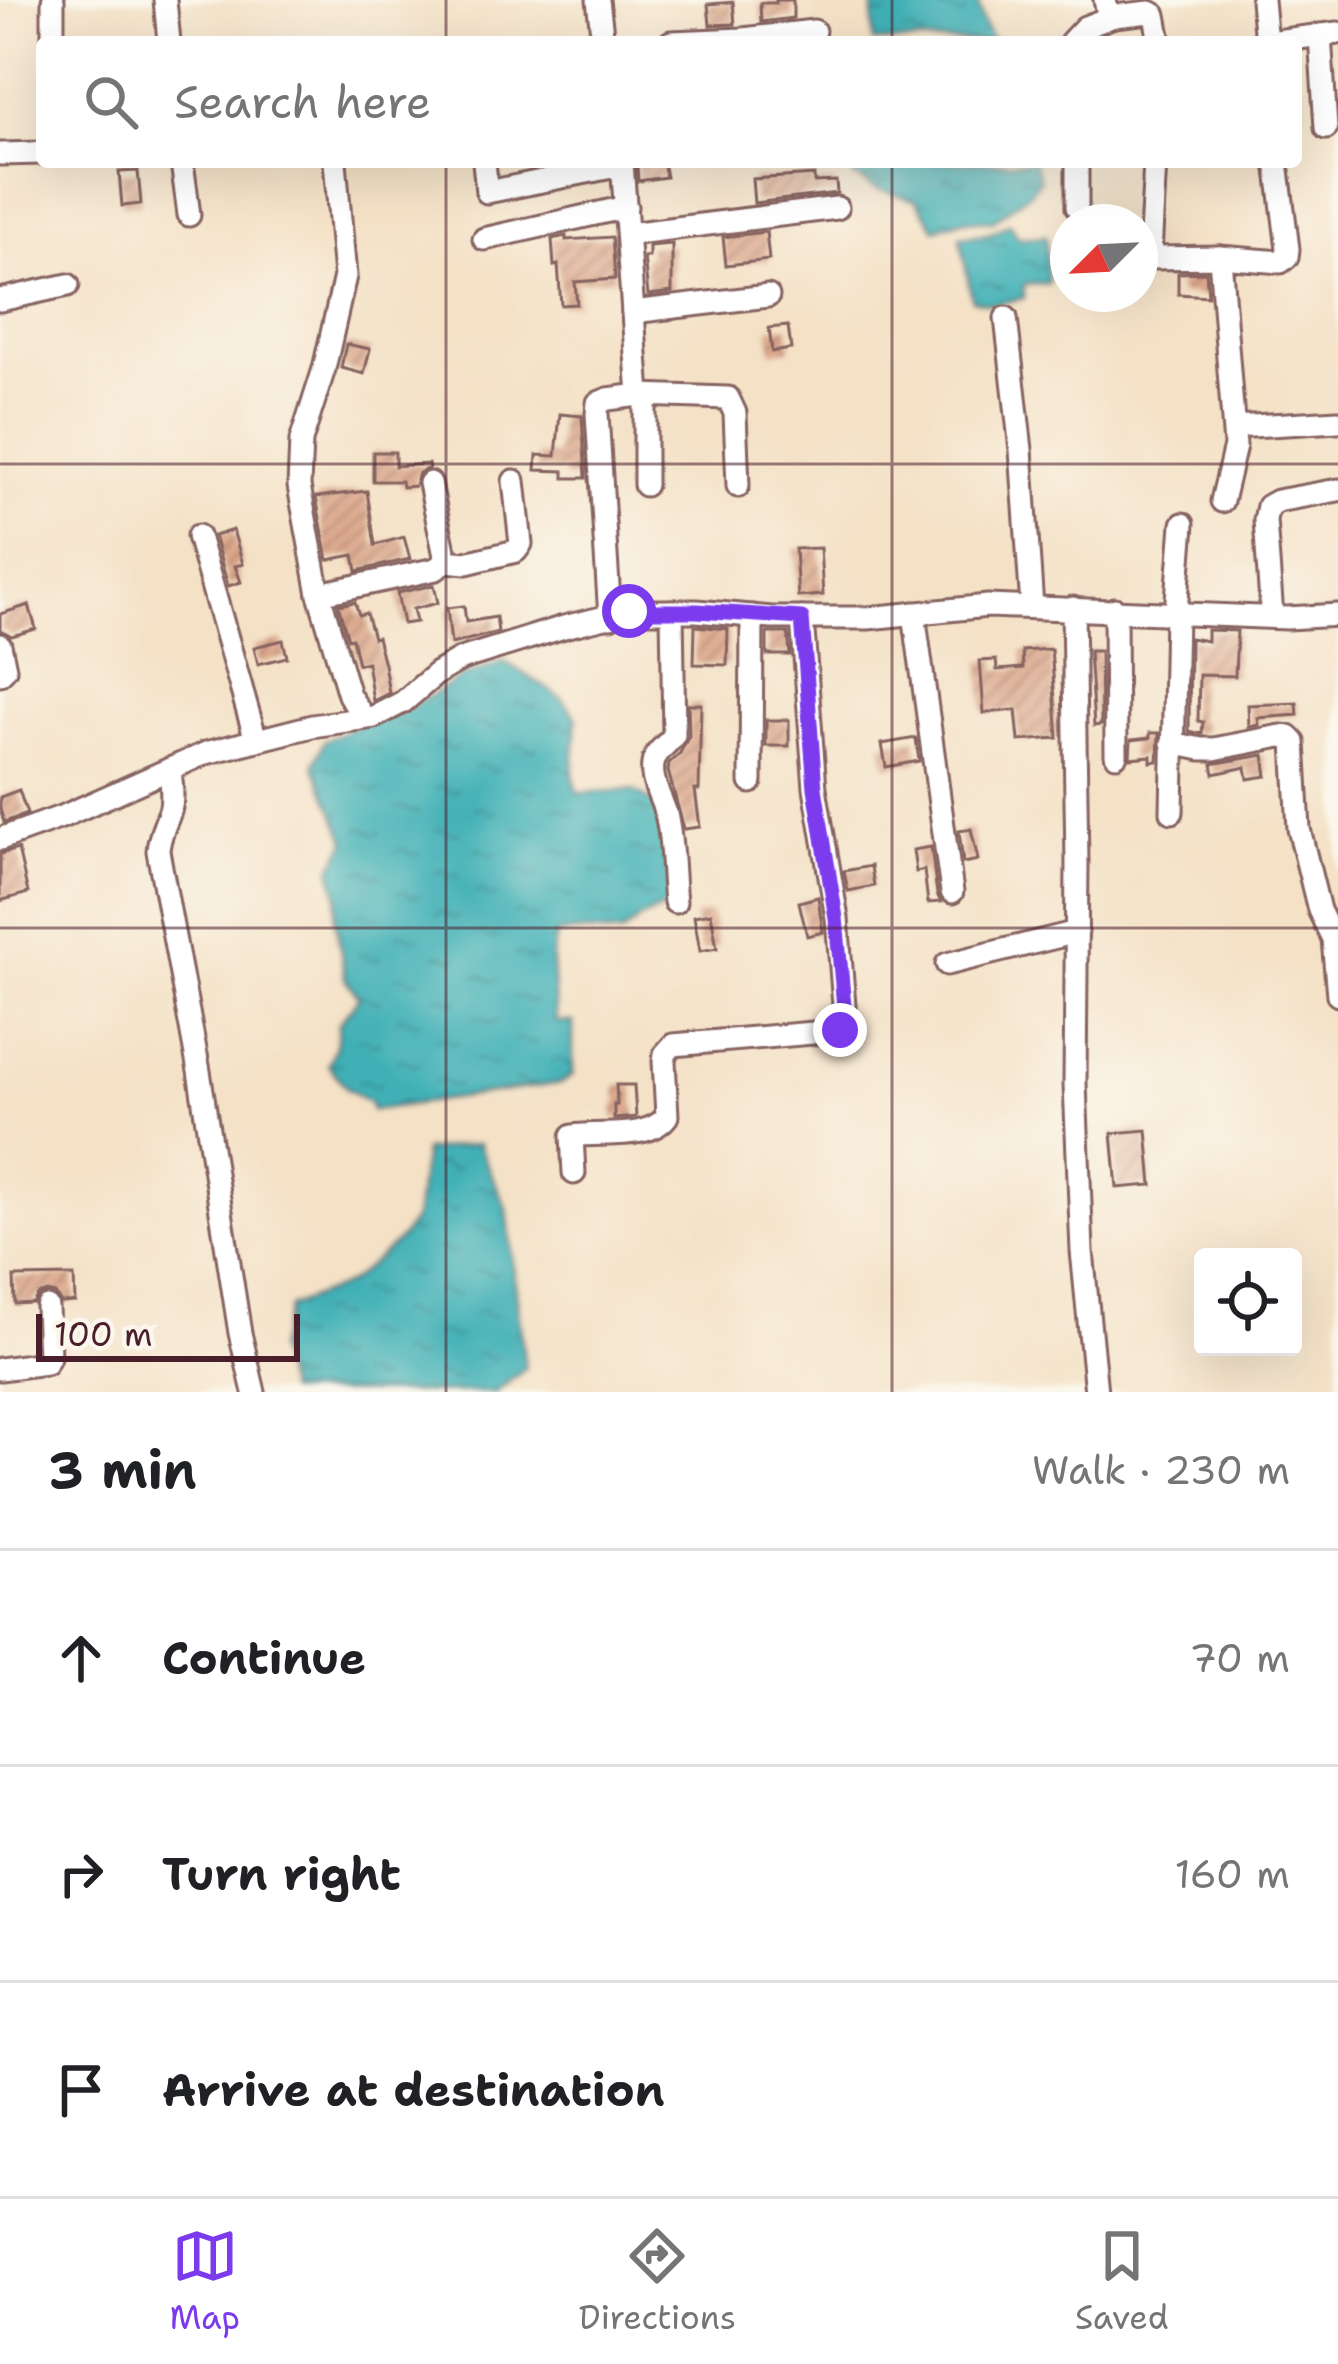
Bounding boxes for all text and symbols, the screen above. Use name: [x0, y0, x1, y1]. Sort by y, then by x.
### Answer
search box: [36, 36, 1302, 168]
icon: search: [78, 69, 144, 135]
text: Search here: [174, 72, 431, 132]
north arrow: [1050, 204, 1158, 312]
route start: [602, 584, 656, 638]
route end: [813, 1003, 867, 1057]
map controls: [1194, 1248, 1302, 1356]
button: locate: [1194, 1248, 1302, 1356]
scale bar: [36, 1308, 300, 1361]
text: 100 m: [54, 1312, 153, 1357]
text: 3 min: [48, 1436, 197, 1504]
text: Walk · 230 m: [1032, 1444, 1290, 1496]
icon: ahead: [48, 1625, 114, 1691]
text: Continue: [162, 1628, 366, 1688]
text: 70 m: [1189, 1632, 1290, 1684]
icon: right: [48, 1841, 114, 1907]
text: Turn right: [162, 1844, 401, 1904]
text: 160 m: [1175, 1848, 1290, 1900]
icon: arrive: [48, 2057, 114, 2123]
text: Arrive at destination: [162, 2060, 665, 2120]
tab: Map: [169, 2223, 240, 2340]
tab: Directions: [579, 2223, 736, 2340]
tab: Saved: [1075, 2223, 1169, 2340]

